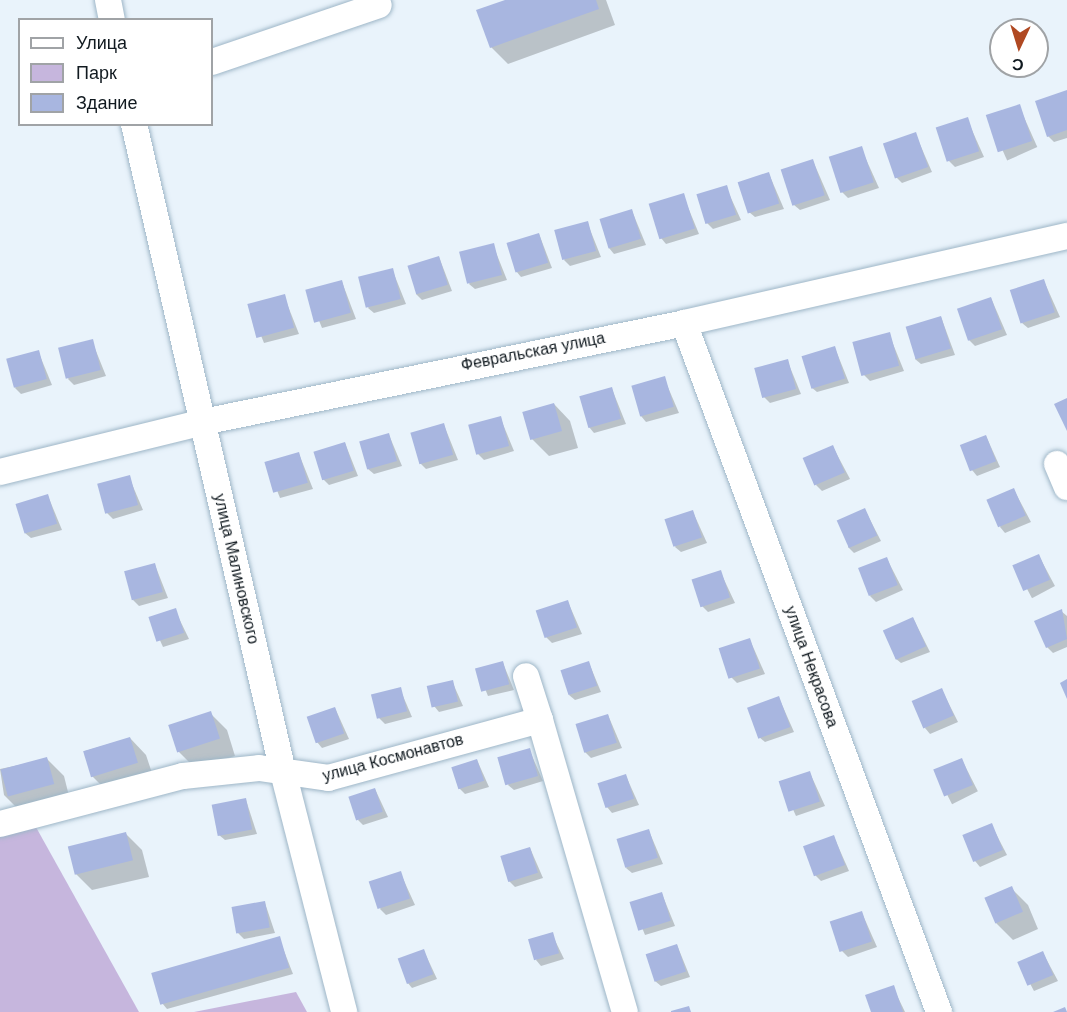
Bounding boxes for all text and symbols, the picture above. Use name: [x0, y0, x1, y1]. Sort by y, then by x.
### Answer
legend: [18, 18, 213, 126]
north arrow: [989, 18, 1049, 78]
text: Улица: [76, 33, 127, 53]
text: С: [1011, 56, 1024, 73]
text: Парк: [76, 63, 117, 83]
text: Здание: [76, 93, 137, 113]
street label: Февральская улица: [459, 329, 607, 375]
street label: улица Малиновского: [209, 492, 263, 646]
street label: улица Некрасова: [780, 604, 842, 730]
street label: улица Космонавтов: [320, 730, 466, 786]

